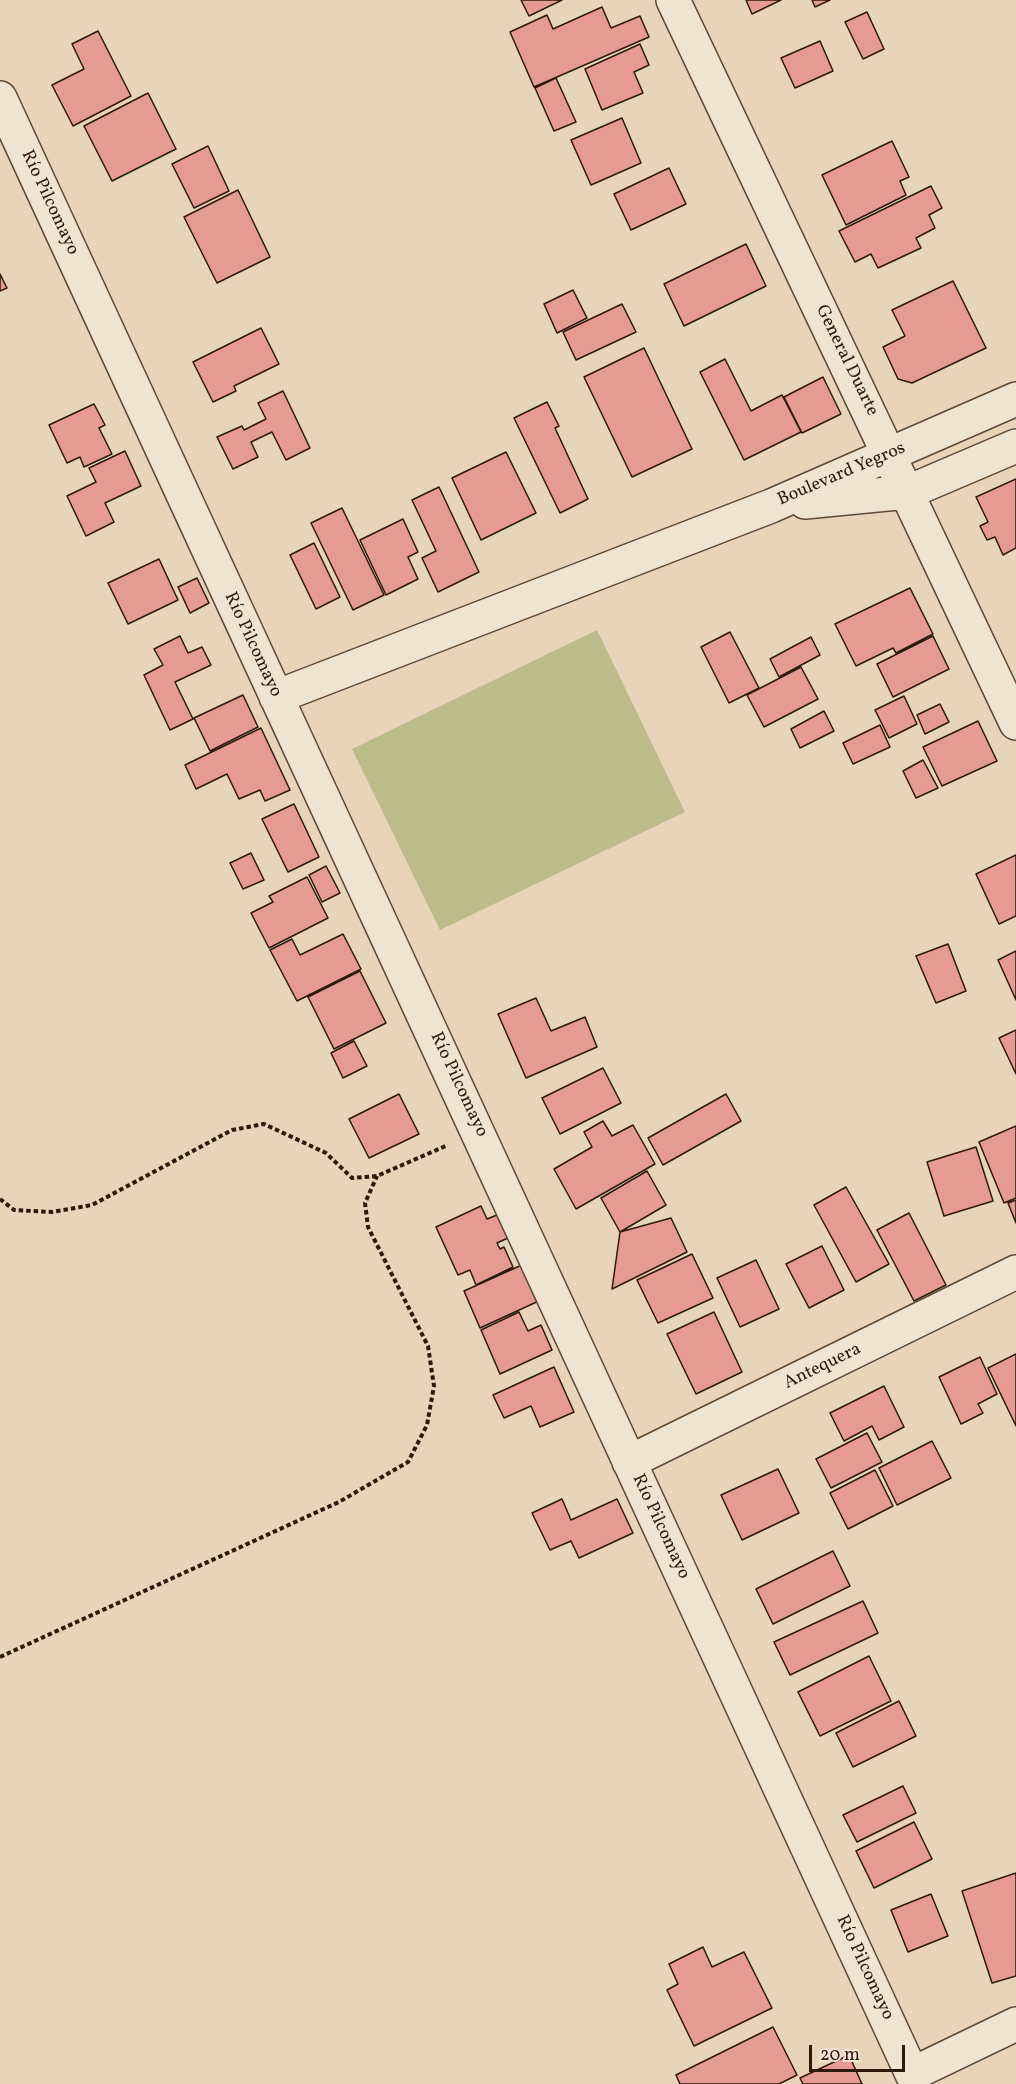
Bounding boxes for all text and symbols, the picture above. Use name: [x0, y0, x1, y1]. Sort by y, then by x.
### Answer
street label: Río Pilcomayo: [15, 147, 83, 259]
street label: General Duarte: [810, 302, 882, 420]
street label: Boulevard Yegros: [775, 438, 909, 512]
street label: Río Pilcomayo: [218, 589, 286, 701]
street label: Río Pilcomayo: [424, 1029, 492, 1141]
street label: Antequera: [781, 1339, 865, 1395]
street label: Río Pilcomayo: [626, 1471, 694, 1583]
street label: Río Pilcomayo: [830, 1912, 898, 2024]
scale bar: [812, 2033, 908, 2071]
text: 20 m: [820, 2043, 860, 2068]

